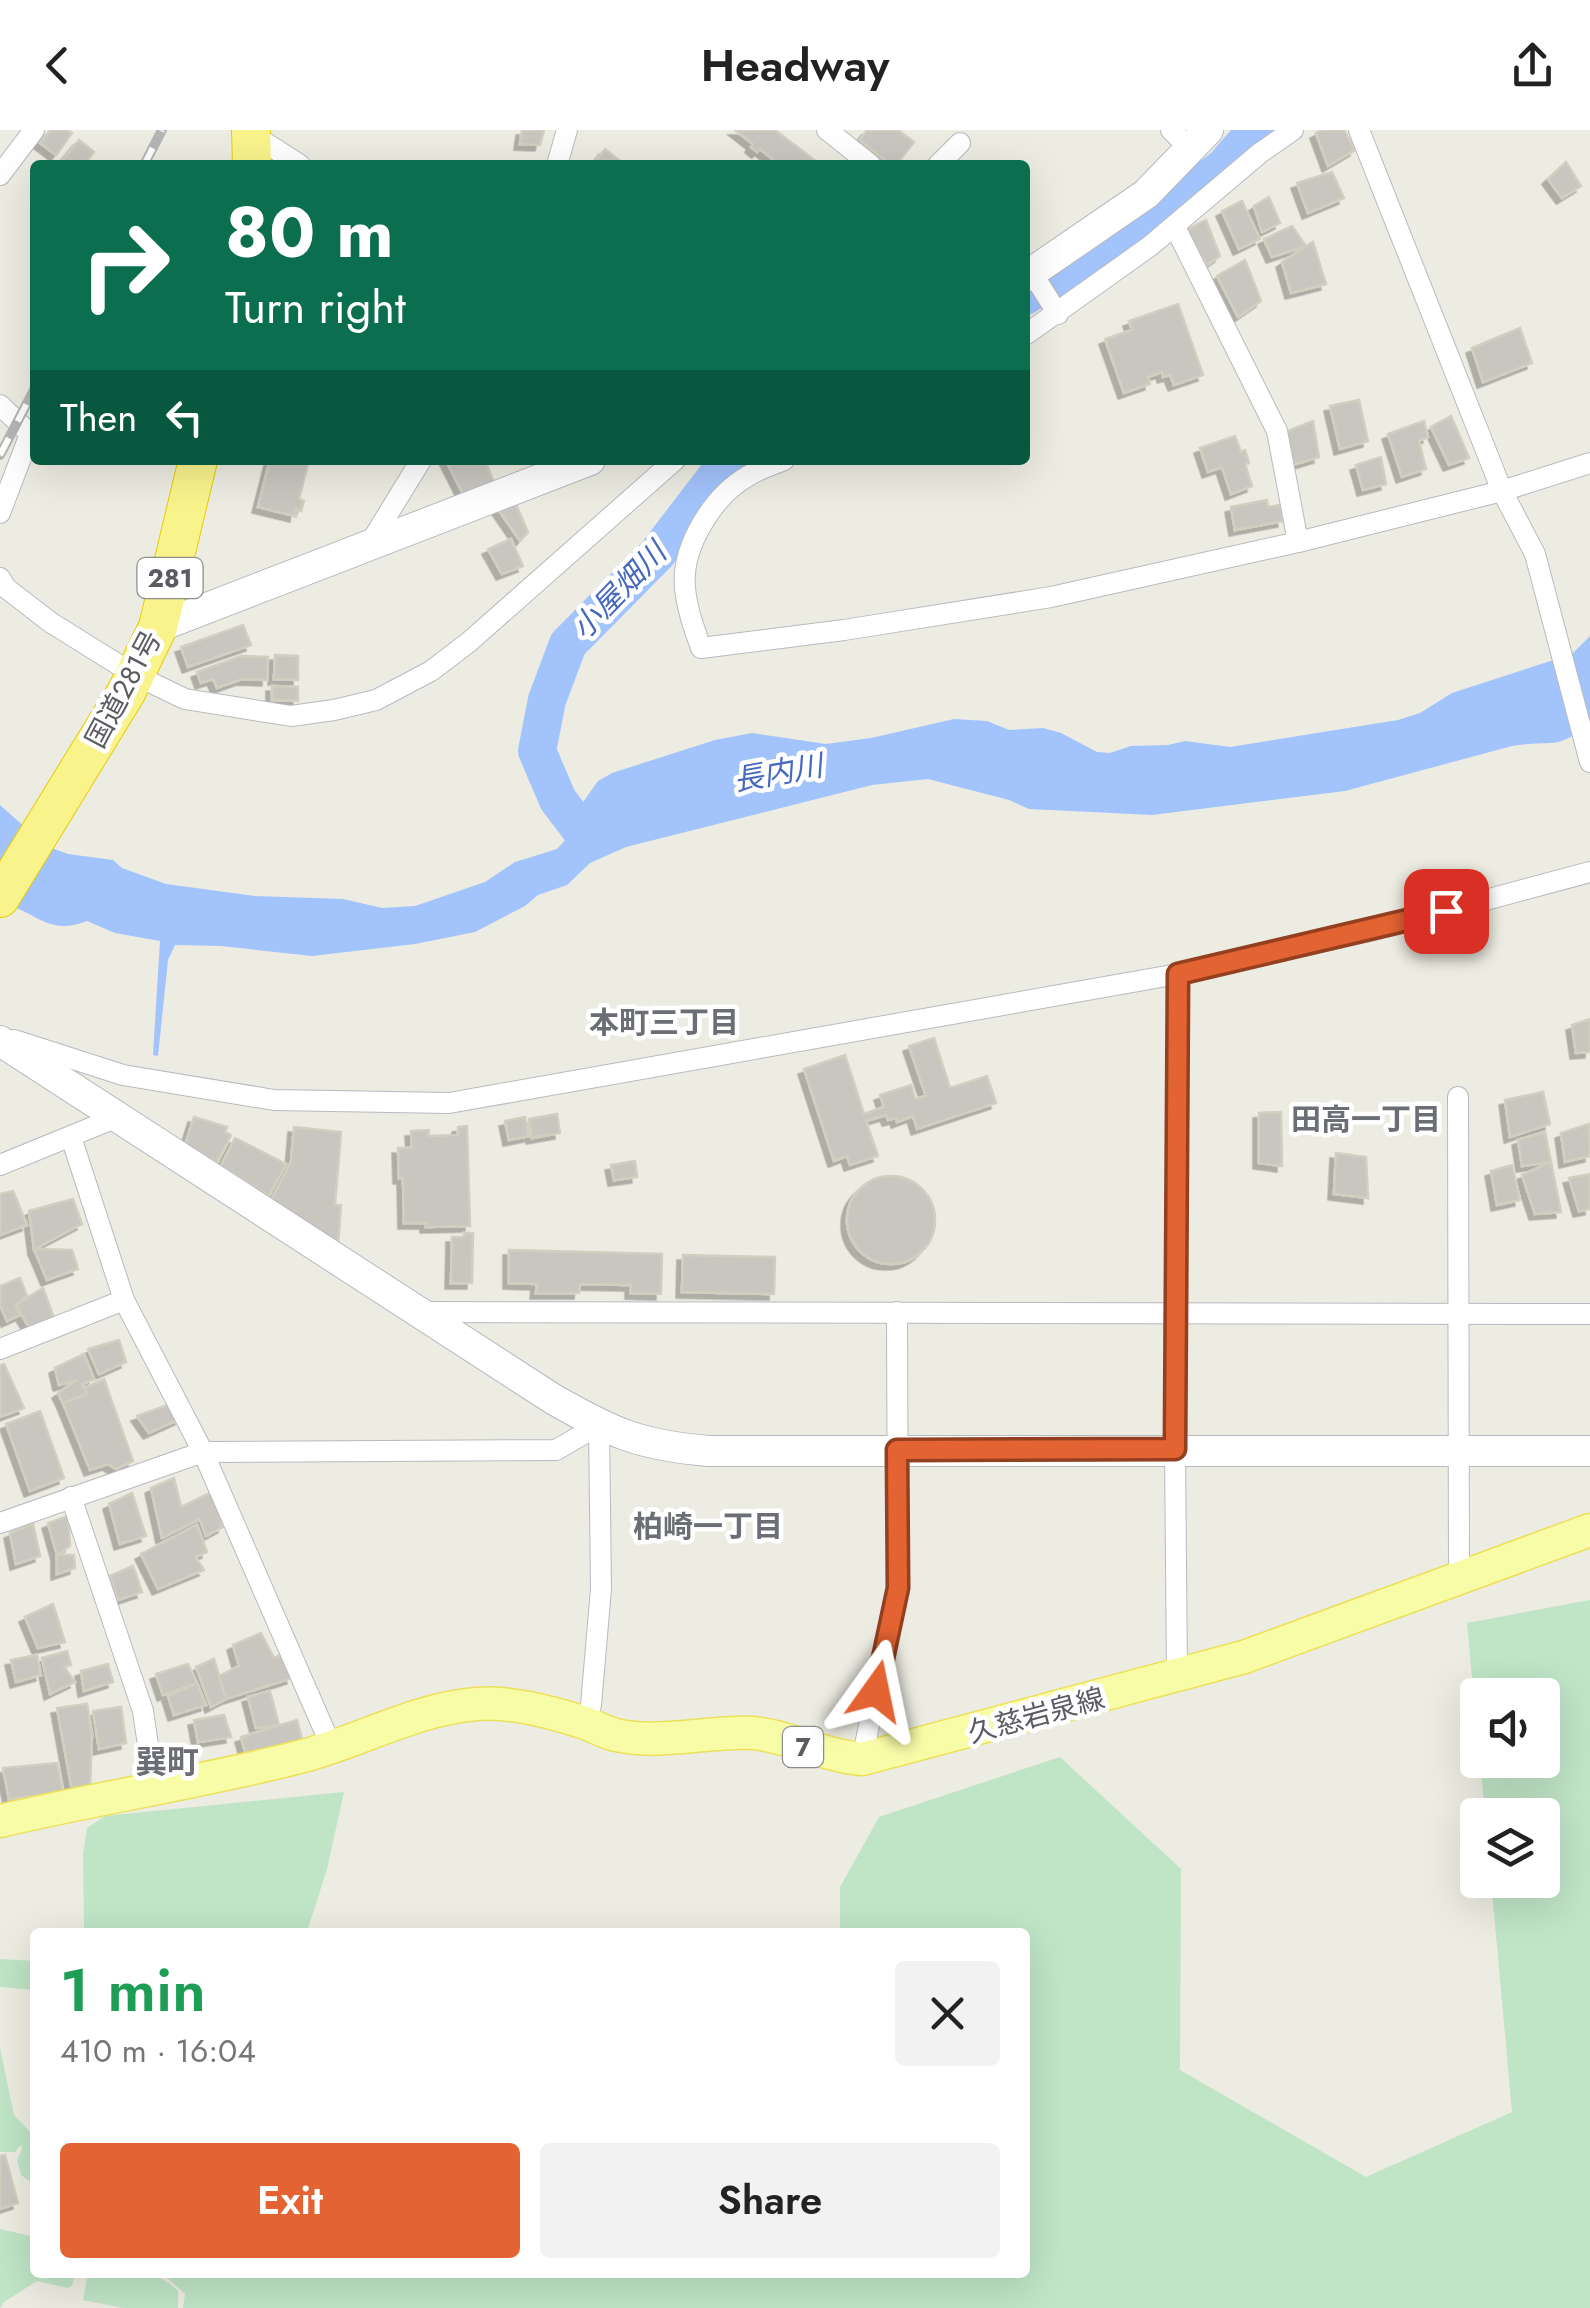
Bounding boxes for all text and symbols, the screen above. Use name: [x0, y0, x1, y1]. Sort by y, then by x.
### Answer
text: Headway: [701, 33, 889, 98]
icon: back: [30, 38, 85, 93]
icon: share: [1505, 38, 1560, 93]
text: 80 m: [225, 182, 394, 283]
icon: right: [60, 200, 190, 330]
text: Turn right: [225, 275, 406, 340]
text: Then: [60, 390, 137, 445]
icon: left: [157, 390, 212, 445]
water label: 小屋畑川: [561, 530, 678, 649]
road number: 281: [138, 558, 202, 598]
street label: 国道281号: [75, 623, 172, 755]
water label: 長内川: [730, 743, 829, 801]
pin: [1404, 869, 1489, 954]
icon: arrive: [1419, 884, 1474, 939]
district label: 本町三丁目: [589, 1001, 739, 1044]
district label: 田高一丁目: [1291, 1098, 1441, 1141]
district label: 柏崎一丁目: [633, 1505, 783, 1548]
position arrow: [824, 1639, 928, 1743]
street label: 久慈岩泉線: [963, 1678, 1109, 1753]
map controls: [1460, 1678, 1560, 1898]
button: sound: [1460, 1678, 1560, 1778]
road number: 7: [783, 1727, 823, 1767]
district label: 巽町: [135, 1739, 199, 1785]
button: layers: [1460, 1798, 1560, 1898]
text: 1 min: [60, 1947, 206, 2034]
button: close: [895, 1961, 1000, 2066]
text: 410 m · 16:04: [60, 2028, 256, 2074]
button: Exit: [60, 2143, 520, 2258]
button: Share: [540, 2143, 1000, 2258]

